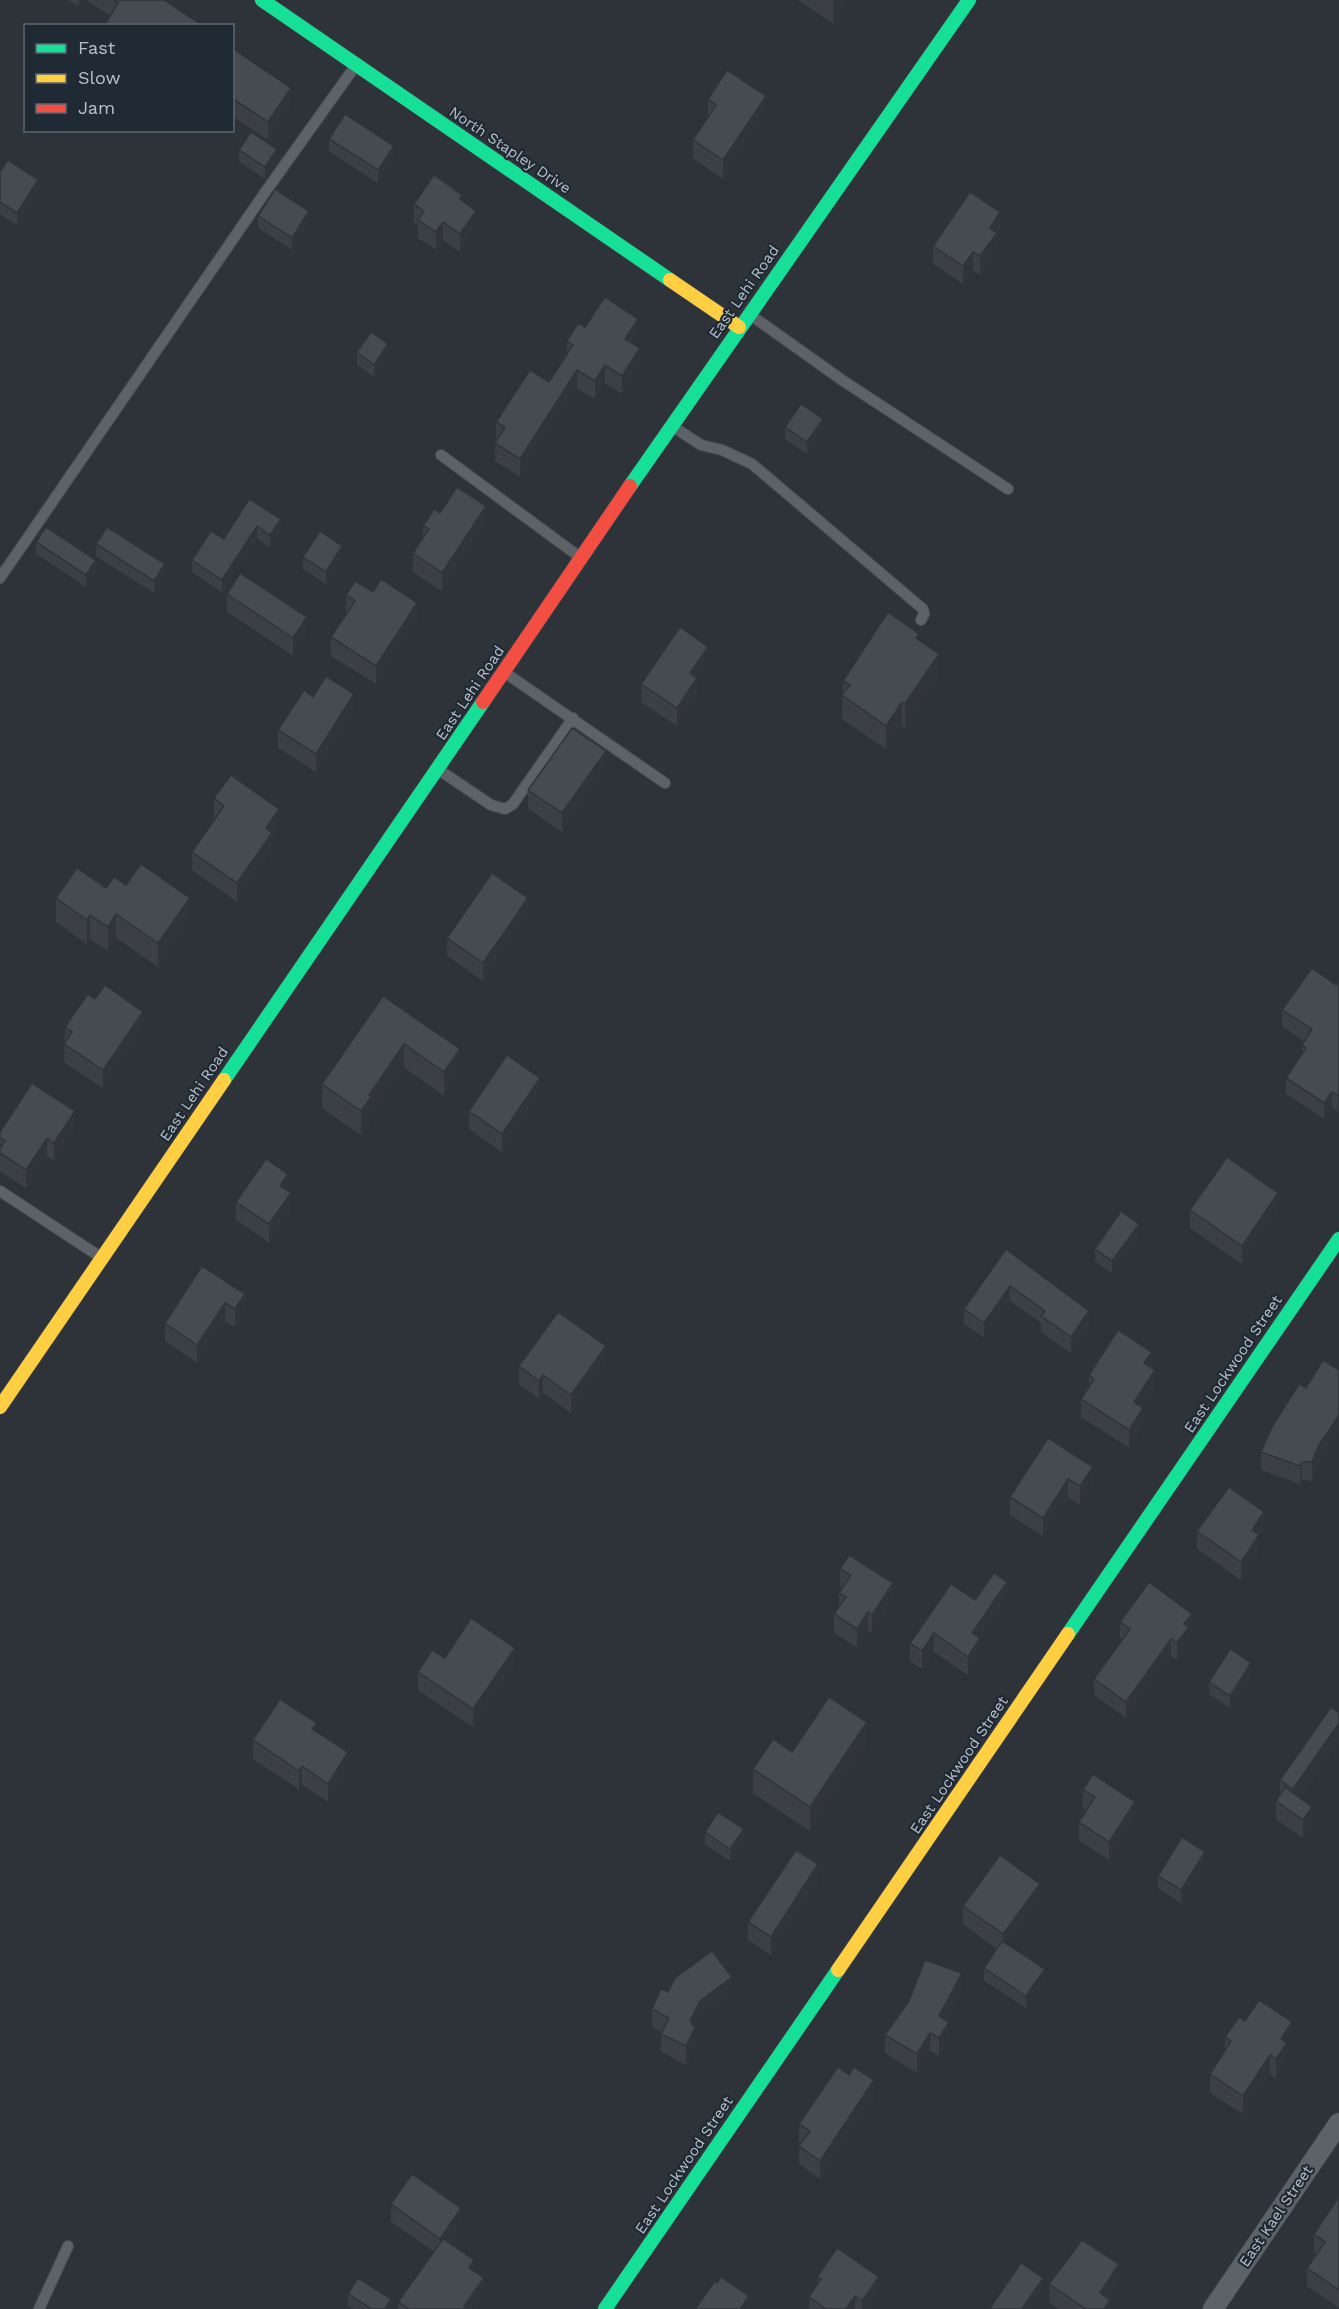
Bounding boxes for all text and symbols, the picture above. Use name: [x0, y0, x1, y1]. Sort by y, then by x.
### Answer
legend: [24, 24, 234, 132]
text: Fast: [78, 37, 116, 58]
text: Slow: [78, 67, 121, 88]
text: Jam: [78, 97, 115, 118]
street label: North Stapley Drive: [446, 103, 574, 197]
street label: East Lehi Road: [705, 242, 783, 342]
street label: East Lehi Road: [432, 642, 508, 744]
street label: East Lehi Road: [156, 1043, 232, 1145]
street label: East Lockwood Street: [1180, 1291, 1286, 1436]
street label: East Lockwood Street: [906, 1692, 1012, 1837]
street label: East Lockwood Street: [631, 2092, 737, 2237]
street label: East Kael Street: [1235, 2161, 1317, 2270]

